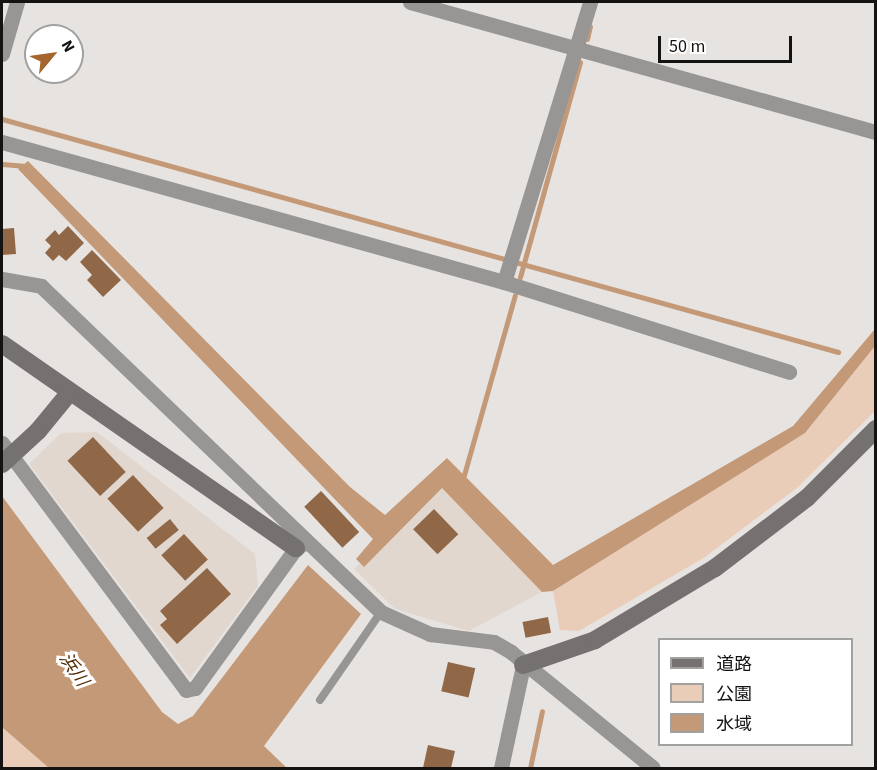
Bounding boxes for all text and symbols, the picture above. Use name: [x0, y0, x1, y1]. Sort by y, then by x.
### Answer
north arrow: [24, 24, 84, 84]
scale bar: [661, 24, 794, 62]
text: 50 m: [669, 34, 705, 59]
text: N: [56, 36, 80, 56]
legend: [658, 638, 853, 746]
water label: 浜川: [54, 649, 92, 691]
text: 道路: [716, 652, 752, 677]
text: 公園: [716, 682, 752, 707]
text: 水域: [716, 712, 752, 737]

